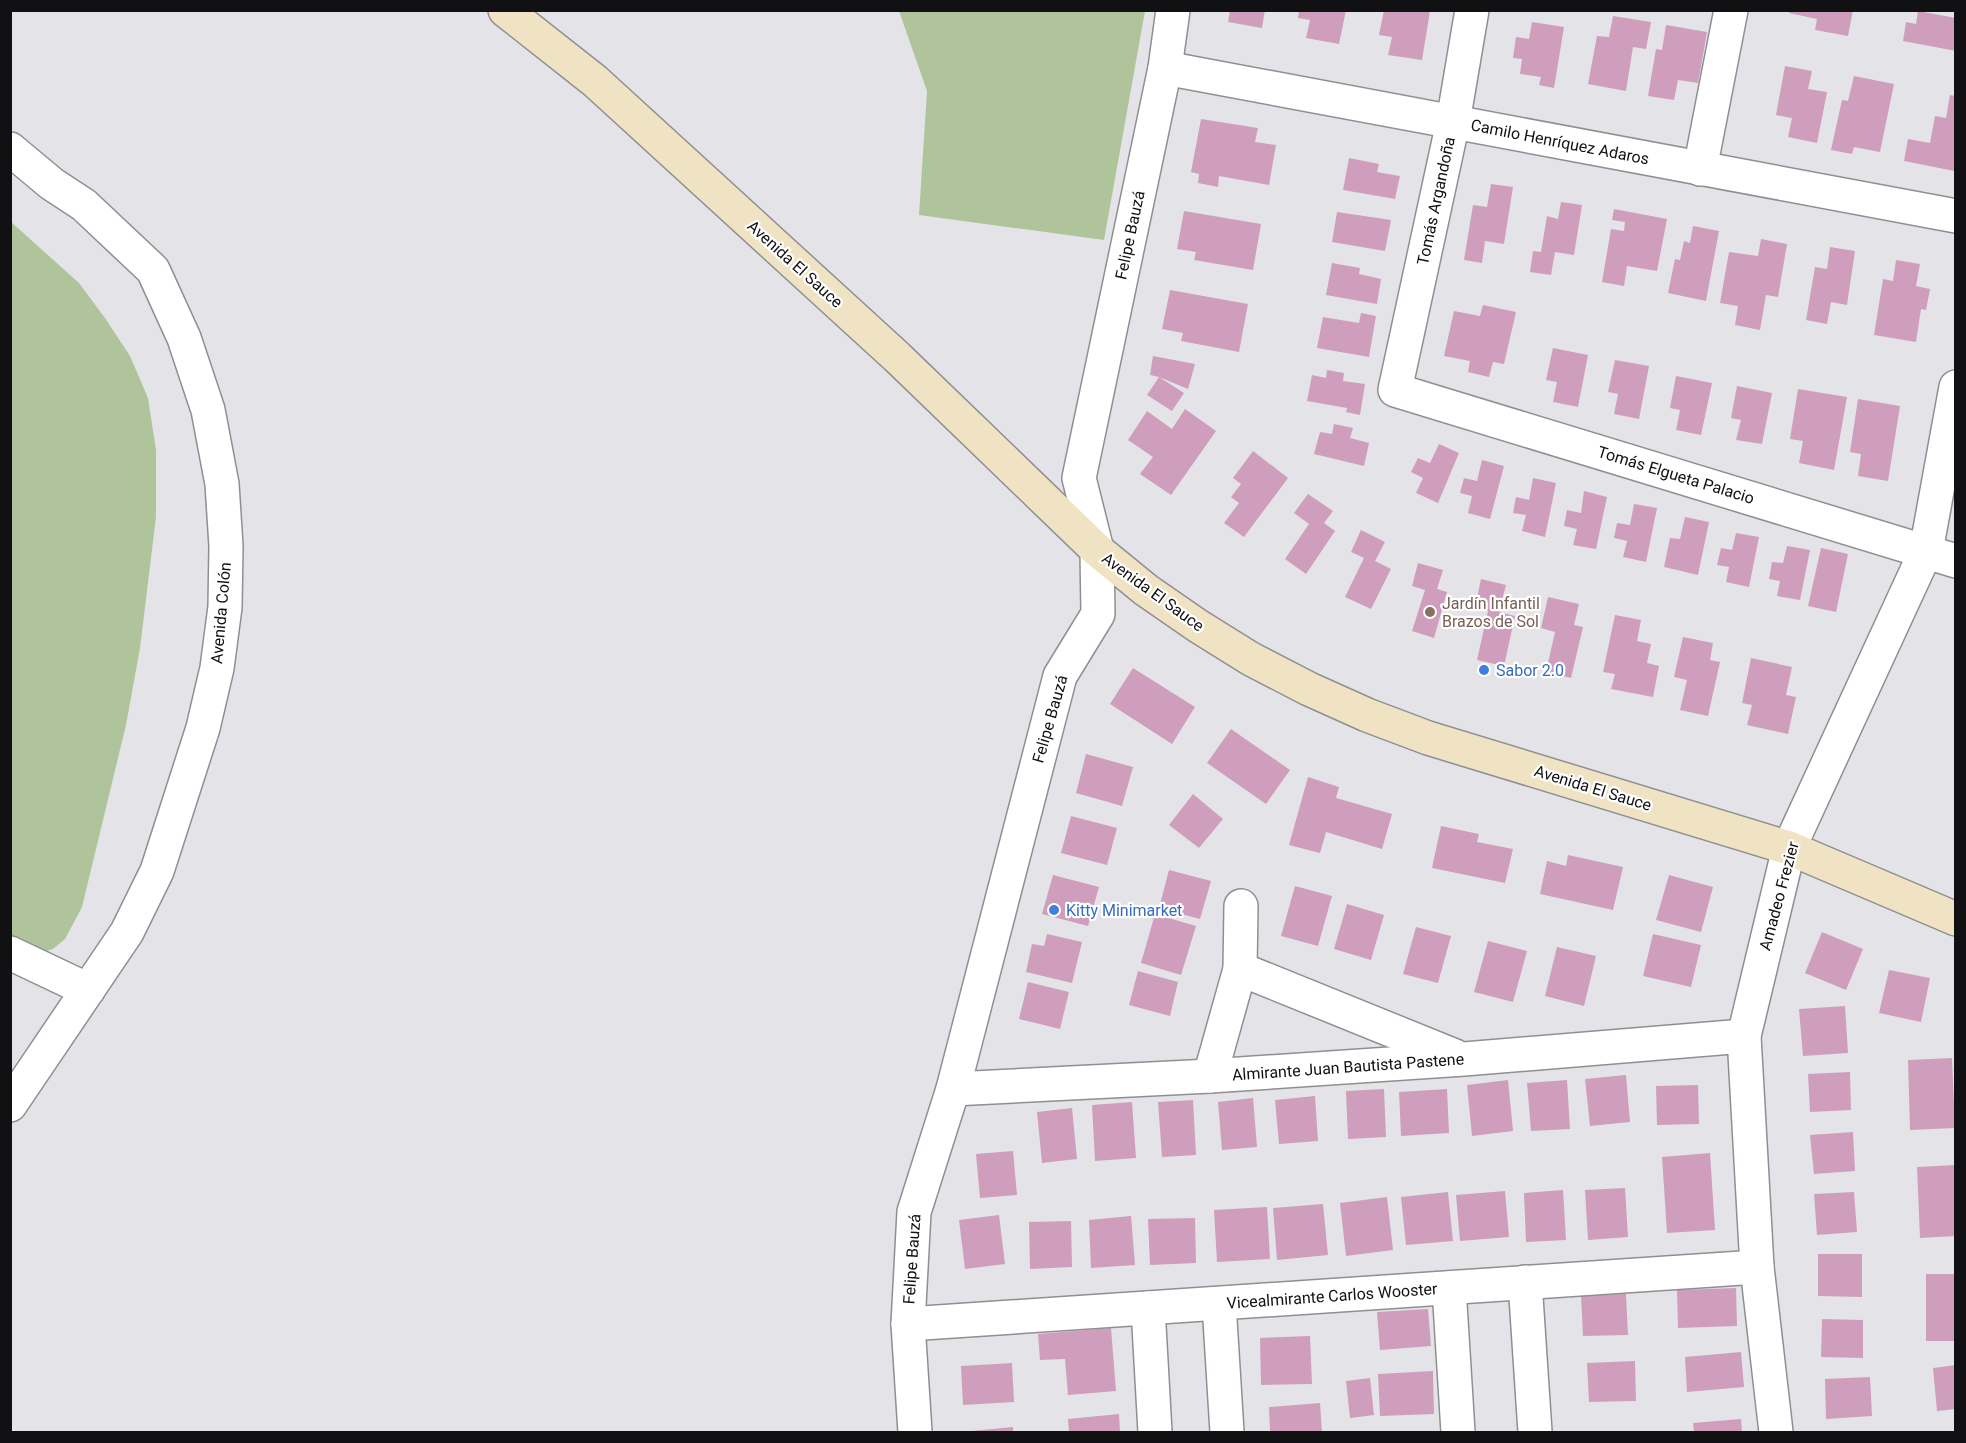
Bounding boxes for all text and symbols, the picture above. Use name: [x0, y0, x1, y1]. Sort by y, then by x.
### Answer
street label: Camilo Henríquez Adaros: [1469, 115, 1651, 169]
street label: Tomás Argandoña: [1413, 135, 1459, 267]
street label: Felipe Bauzá: [1111, 189, 1149, 281]
street label: Avenida El Sauce: [744, 216, 846, 312]
street label: Tomás Elgueta Palacio: [1595, 442, 1757, 508]
street label: Avenida El Sauce: [1098, 549, 1208, 635]
street label: Avenida Colón: [207, 561, 235, 665]
place label: Jardín Infantil Brazos de Sol: [1442, 594, 1540, 631]
marker: Jardín Infantil Brazos de Sol: [1423, 605, 1437, 619]
place label: Sabor 2.0: [1496, 661, 1564, 680]
marker: Sabor 2.0: [1477, 663, 1491, 677]
street label: Felipe Bauzá: [1028, 673, 1072, 765]
street label: Avenida El Sauce: [1532, 761, 1654, 815]
street label: Amadeo Frezier: [1755, 839, 1803, 953]
place label: Kitty Minimarket: [1066, 901, 1182, 920]
marker: Kitty Minimarket: [1047, 903, 1061, 917]
street label: Almirante Juan Bautista Pastene: [1231, 1049, 1465, 1085]
street label: Felipe Bauzá: [899, 1213, 925, 1305]
street label: Vicealmirante Carlos Wooster: [1226, 1279, 1439, 1313]

